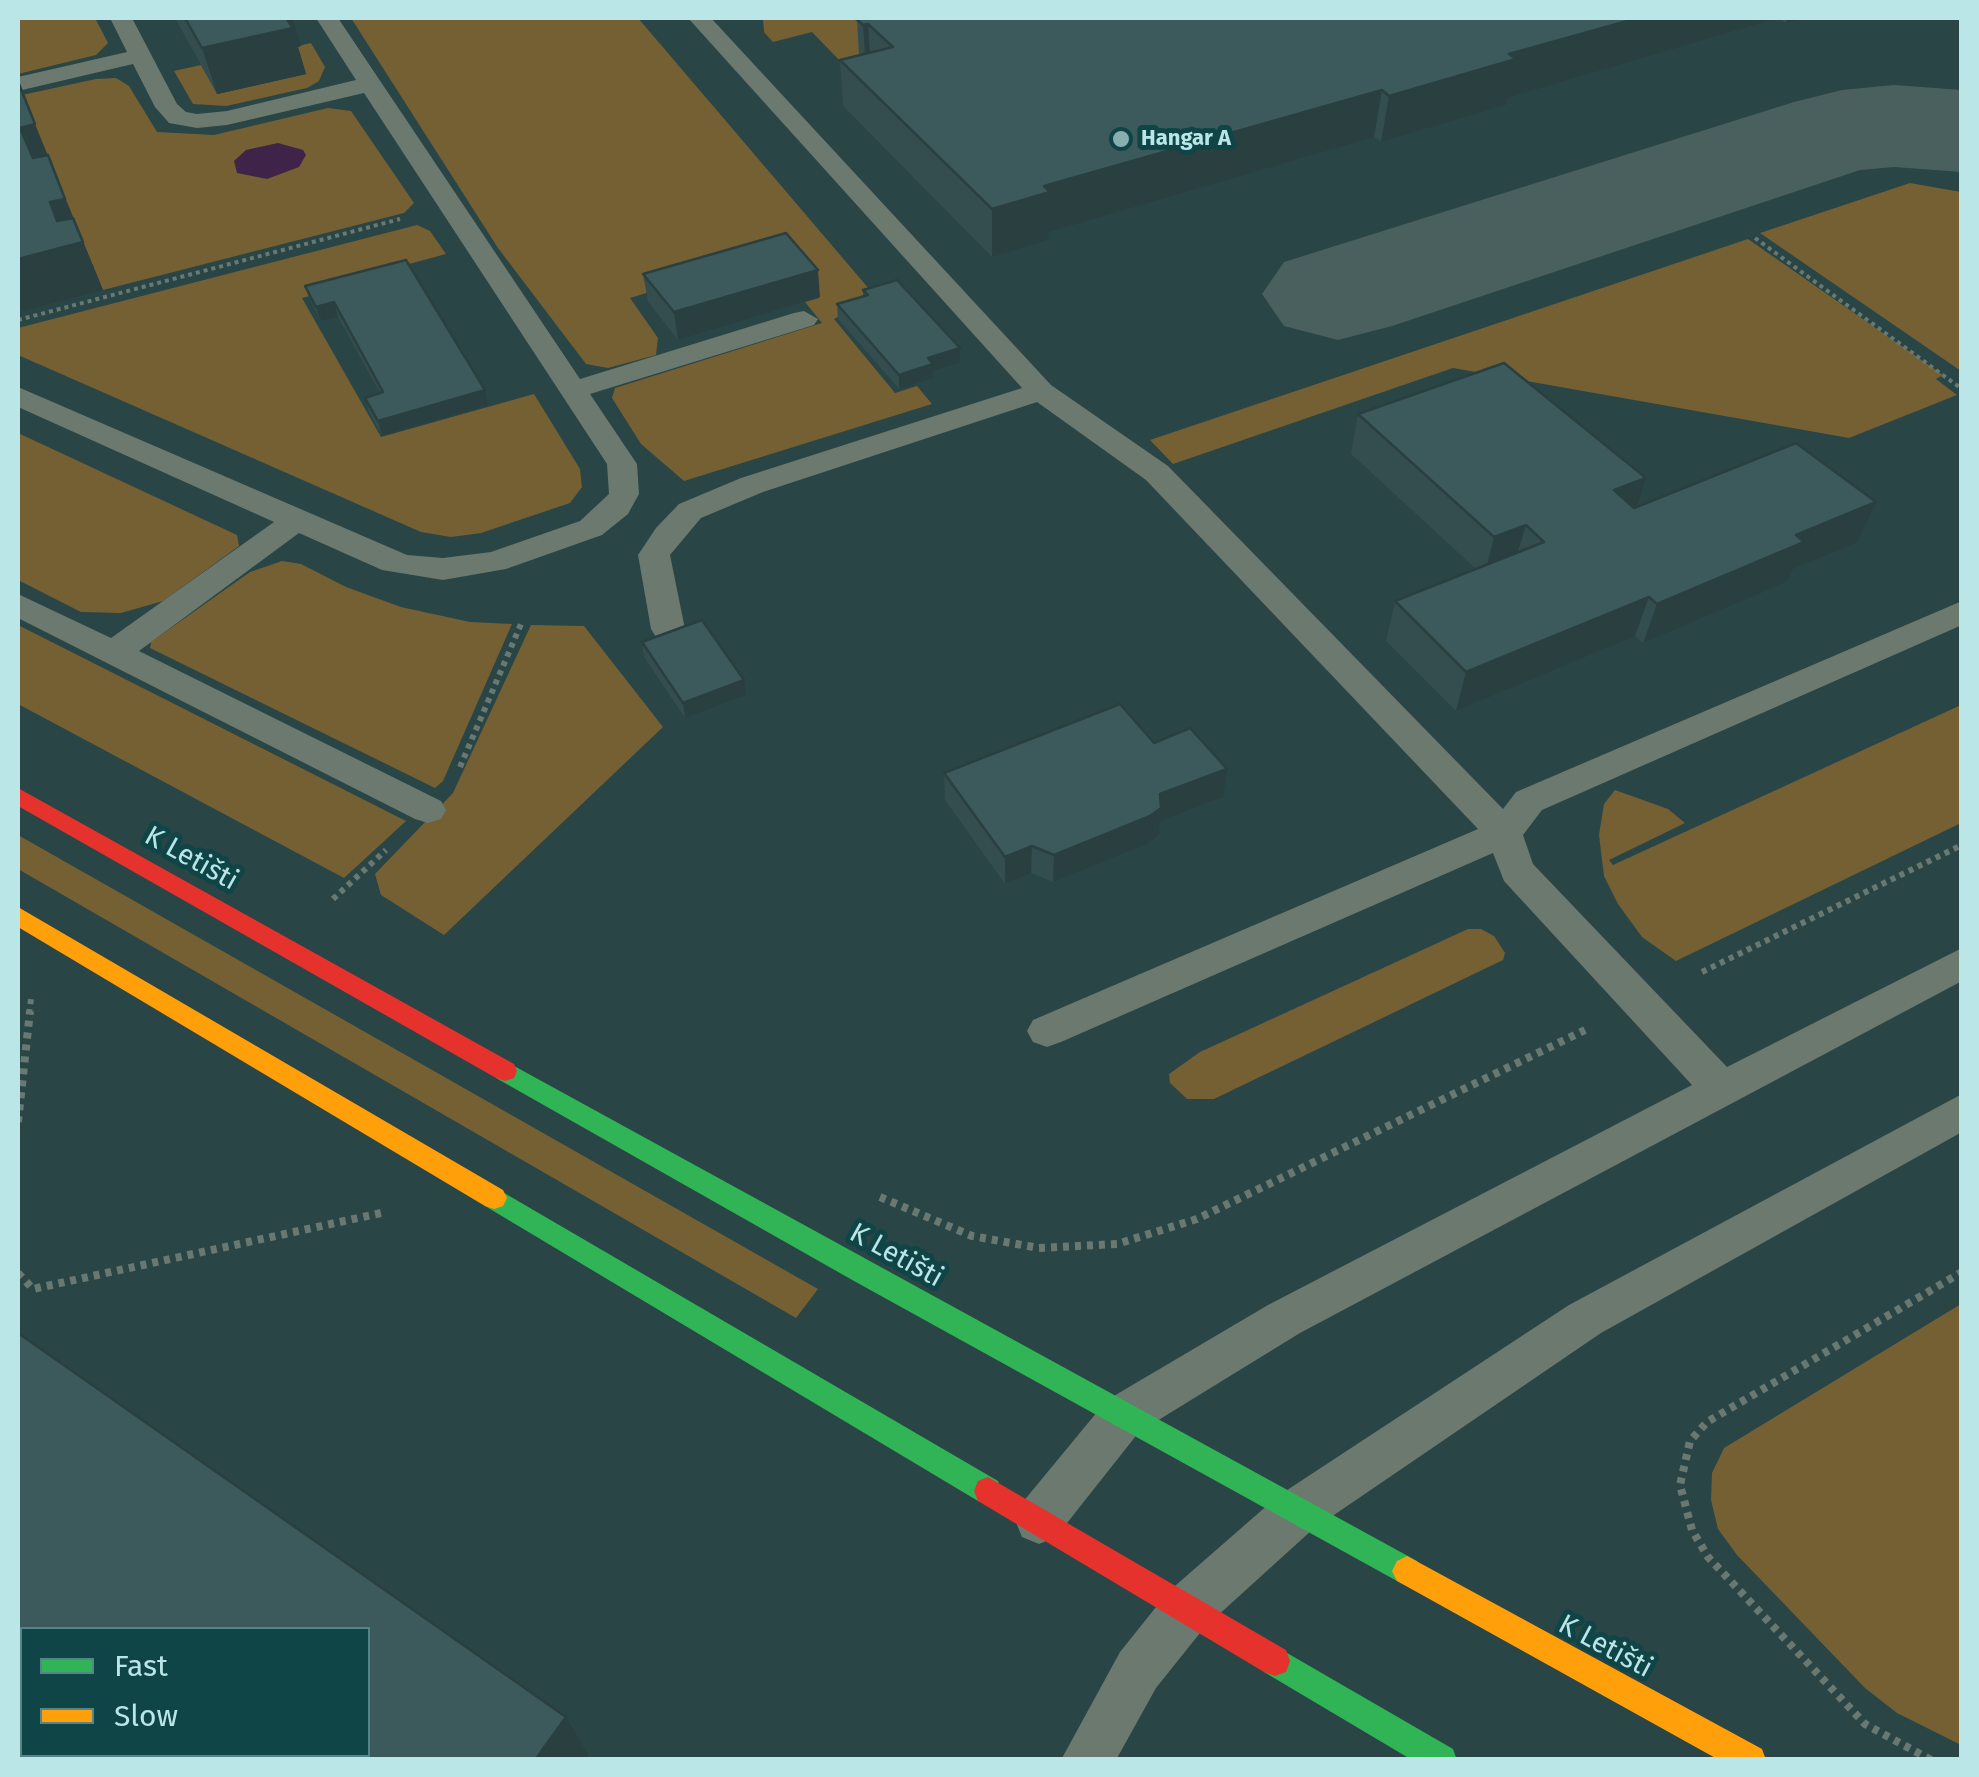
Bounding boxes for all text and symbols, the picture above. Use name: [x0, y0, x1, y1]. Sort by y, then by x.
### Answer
place label: Hangar A: [1141, 126, 1231, 152]
marker: Hangar A: [1110, 128, 1132, 150]
street label: K Letišti: [138, 820, 244, 898]
street label: K Letišti: [843, 1217, 949, 1295]
street label: K Letišti: [1552, 1608, 1658, 1686]
legend: [20, 1627, 370, 1757]
text: Fast: [114, 1648, 168, 1684]
text: Slow: [114, 1698, 178, 1734]

